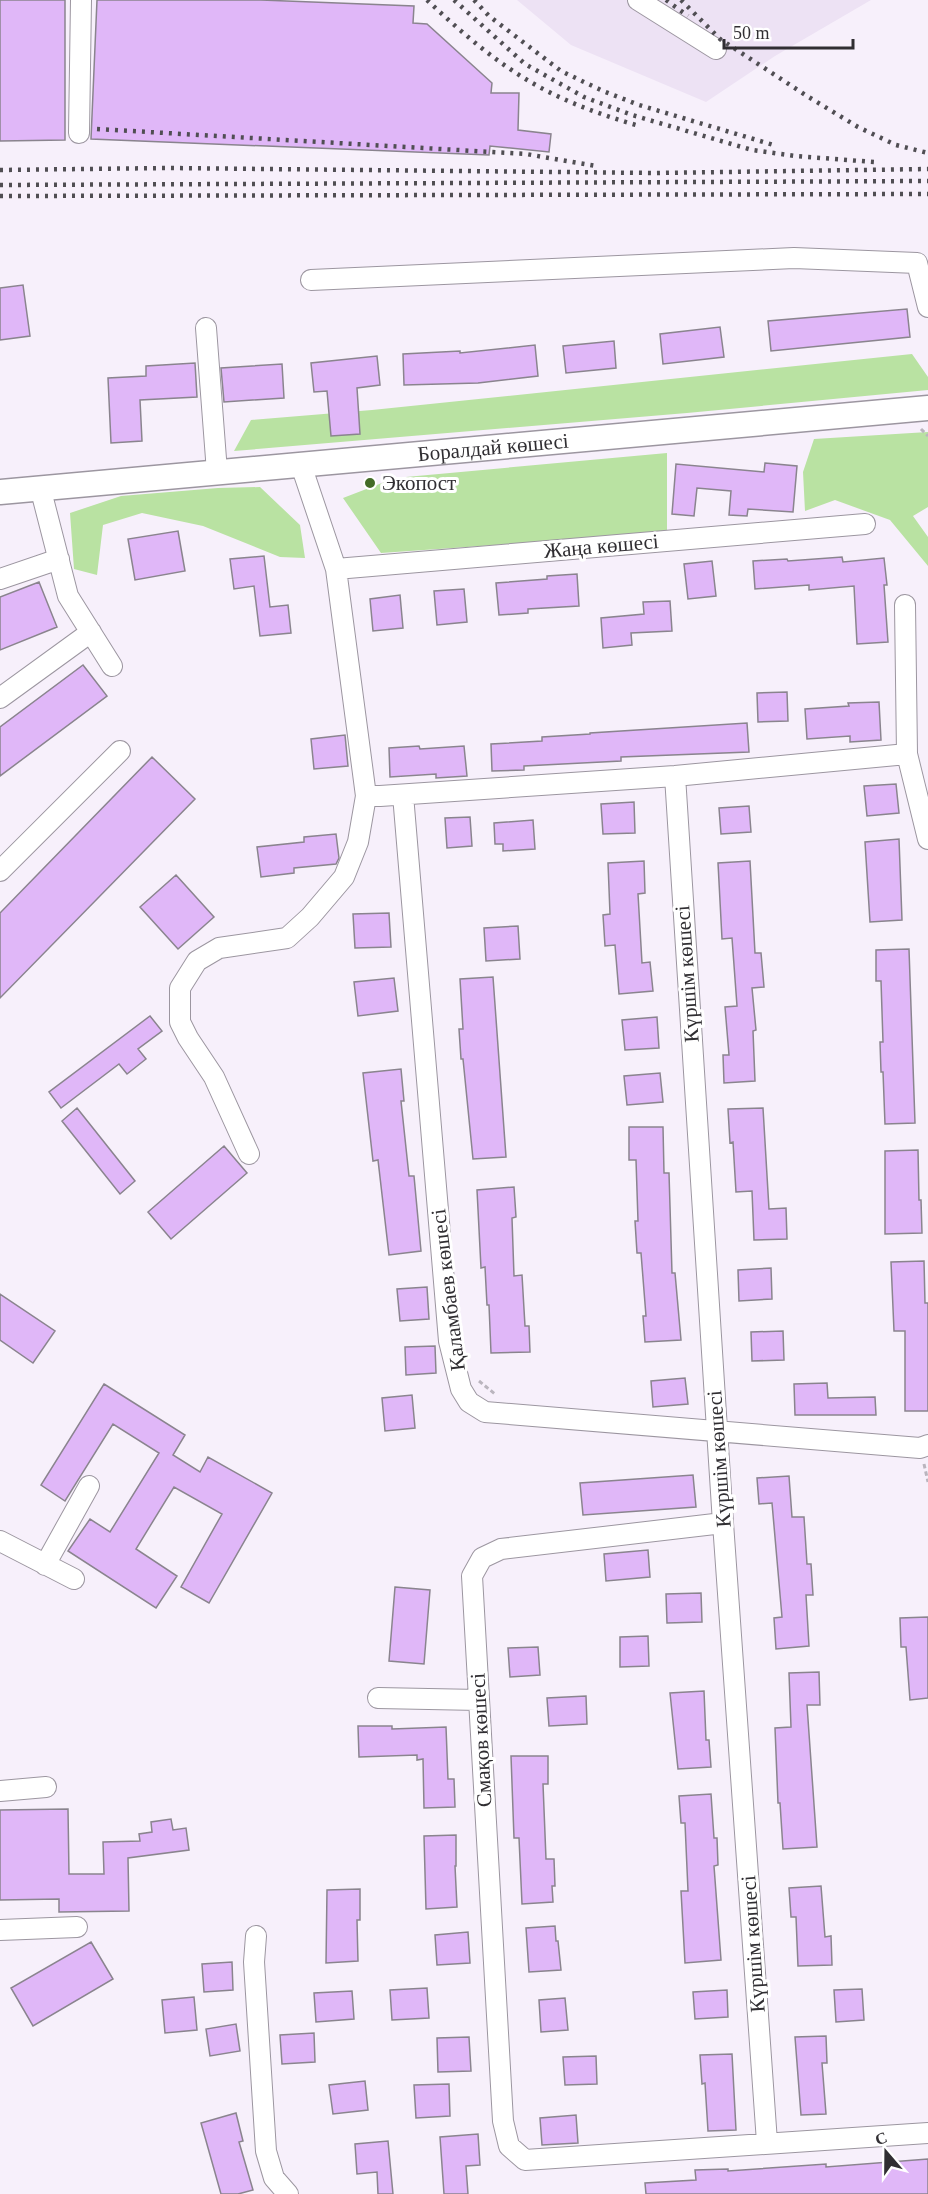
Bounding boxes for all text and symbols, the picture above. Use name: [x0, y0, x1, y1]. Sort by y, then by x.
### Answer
scale bar: [724, 12, 853, 50]
text: 50 m: [733, 23, 770, 43]
street label: Боралдай көшесі: [416, 429, 570, 466]
place label: Экопост: [382, 471, 456, 495]
marker: Экопост: [363, 476, 377, 490]
street label: Жаңа көшесі: [543, 529, 660, 563]
street label: Күршім көшесі: [670, 904, 704, 1043]
street label: Қаламбаев көшесі: [426, 1207, 470, 1372]
street label: Күршім көшесі: [702, 1389, 736, 1528]
street label: Смақов көшесі: [465, 1672, 496, 1808]
street label: Күршім көшесі: [736, 1874, 770, 2013]
north arrow: [856, 2122, 916, 2182]
text: С: [873, 2128, 889, 2148]

